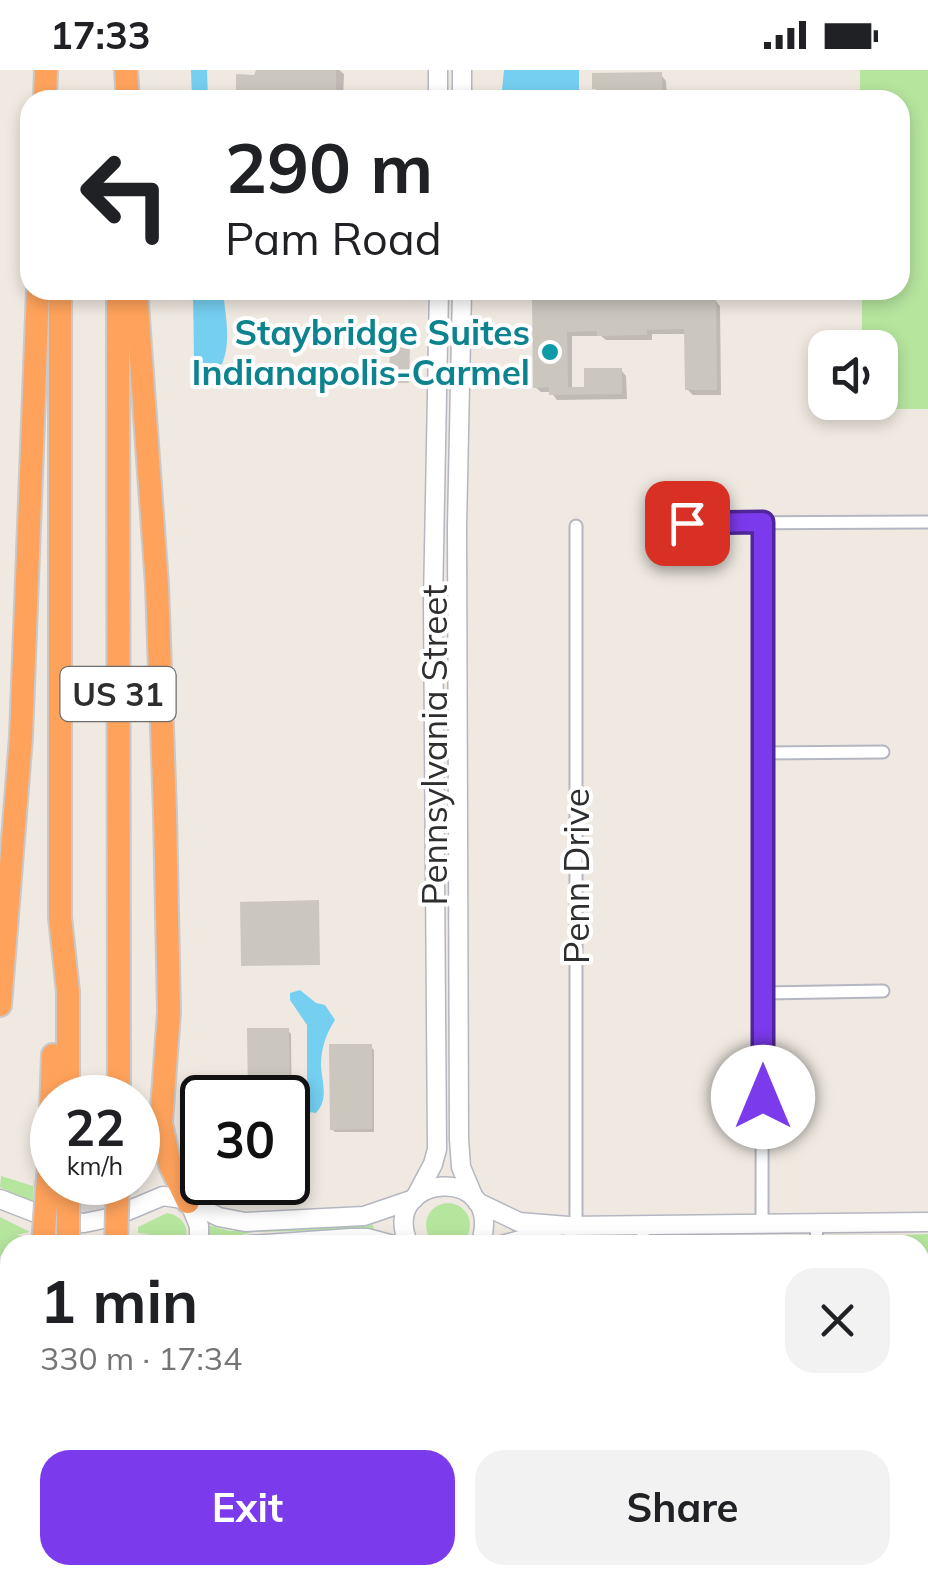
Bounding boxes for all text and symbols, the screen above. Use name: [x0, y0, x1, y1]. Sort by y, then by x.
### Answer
text: 17:33: [50, 11, 151, 59]
text: 290 m: [225, 123, 433, 211]
icon: left: [60, 130, 190, 260]
text: Pam Road: [225, 210, 442, 266]
place label: Staybridge Suites Indianapolis-Carmel: [191, 310, 530, 394]
map controls: [808, 330, 898, 420]
button: sound: [808, 330, 898, 420]
marker: Staybridge Suites Indianapolis-Carmel: [539, 341, 561, 363]
pin: [645, 481, 730, 566]
icon: arrive: [660, 496, 715, 551]
street label: Pennsylvania Street: [412, 585, 456, 906]
road number: US 31: [61, 667, 176, 721]
street label: Penn Drive: [554, 788, 598, 964]
position arrow: [711, 1045, 815, 1149]
speed limit sign: 30: [180, 1075, 310, 1205]
text: 22: [65, 1096, 125, 1159]
text: km/h: [67, 1150, 123, 1181]
text: 1 min: [40, 1263, 198, 1338]
button: close: [785, 1268, 890, 1373]
text: 330 m · 17:34: [40, 1338, 242, 1378]
button: Exit: [40, 1450, 455, 1565]
button: Share: [475, 1450, 890, 1565]

